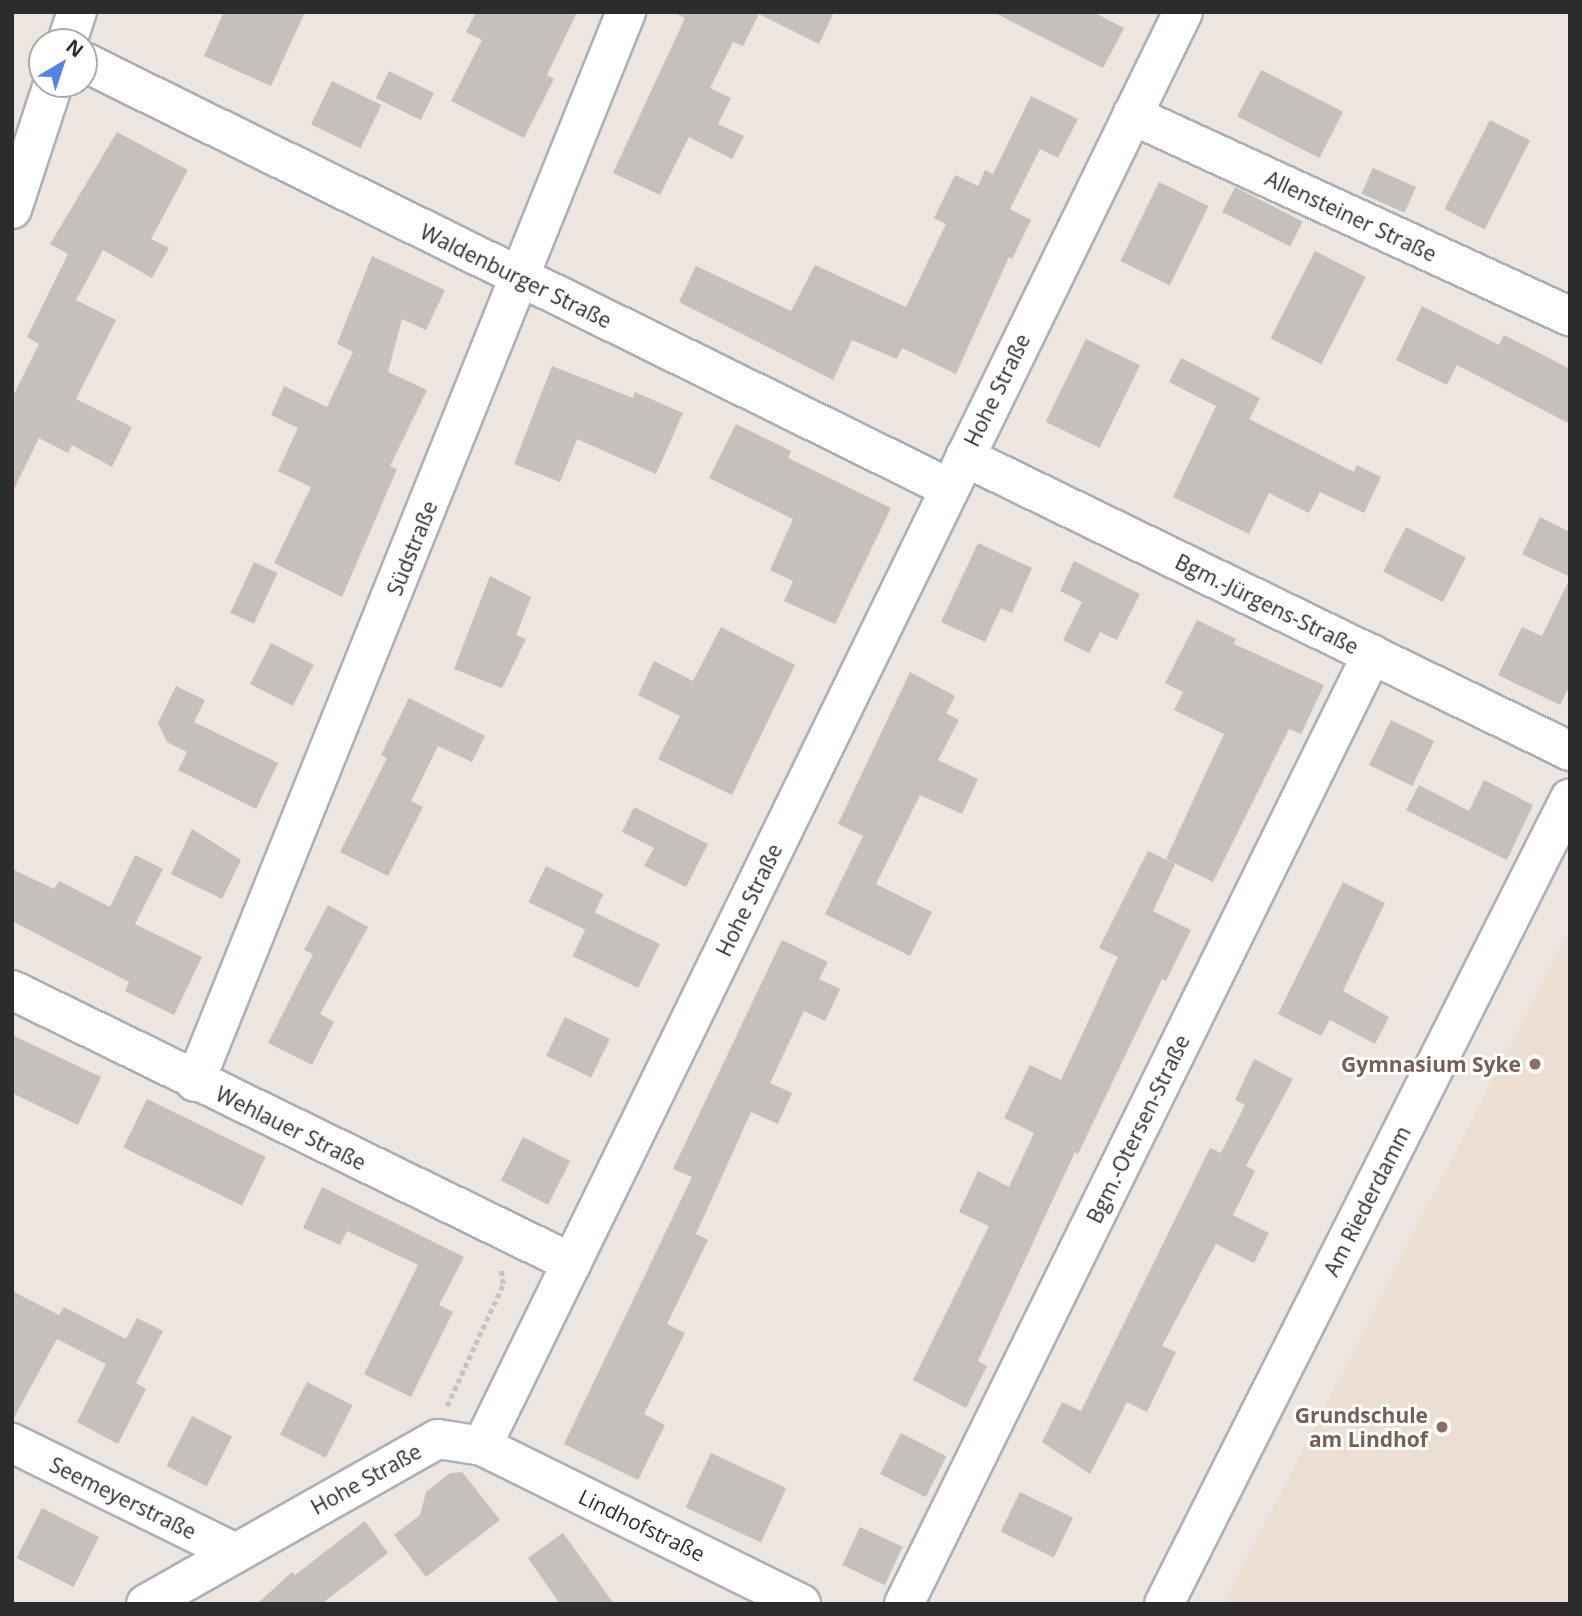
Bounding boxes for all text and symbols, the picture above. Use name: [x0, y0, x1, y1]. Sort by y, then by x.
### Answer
north arrow: [28, 28, 98, 98]
text: N: [61, 33, 89, 63]
street label: Allensteiner Straße: [1261, 165, 1441, 267]
street label: Waldenburger Straße: [416, 219, 616, 333]
street label: Hohe Straße: [959, 329, 1035, 451]
street label: Südstraße: [382, 497, 442, 599]
street label: Bgm.-Jürgens-Straße: [1171, 549, 1363, 659]
street label: Hohe Straße: [711, 839, 787, 961]
street label: Bgm.-Otersen-Straße: [1081, 1031, 1195, 1227]
place label: Gymnasium Syke: [1341, 1051, 1521, 1077]
marker: Gymnasium Syke: [1527, 1056, 1543, 1072]
street label: Wehlauer Straße: [212, 1081, 370, 1175]
street label: Am Riederdamm: [1318, 1122, 1416, 1280]
place label: Grundschule am Lindhof: [1295, 1402, 1428, 1452]
marker: Grundschule am Lindhof: [1434, 1419, 1450, 1435]
street label: Hohe Straße: [306, 1438, 426, 1520]
street label: Seemeyerstraße: [46, 1452, 200, 1544]
street label: Lindhofstraße: [575, 1484, 709, 1566]

